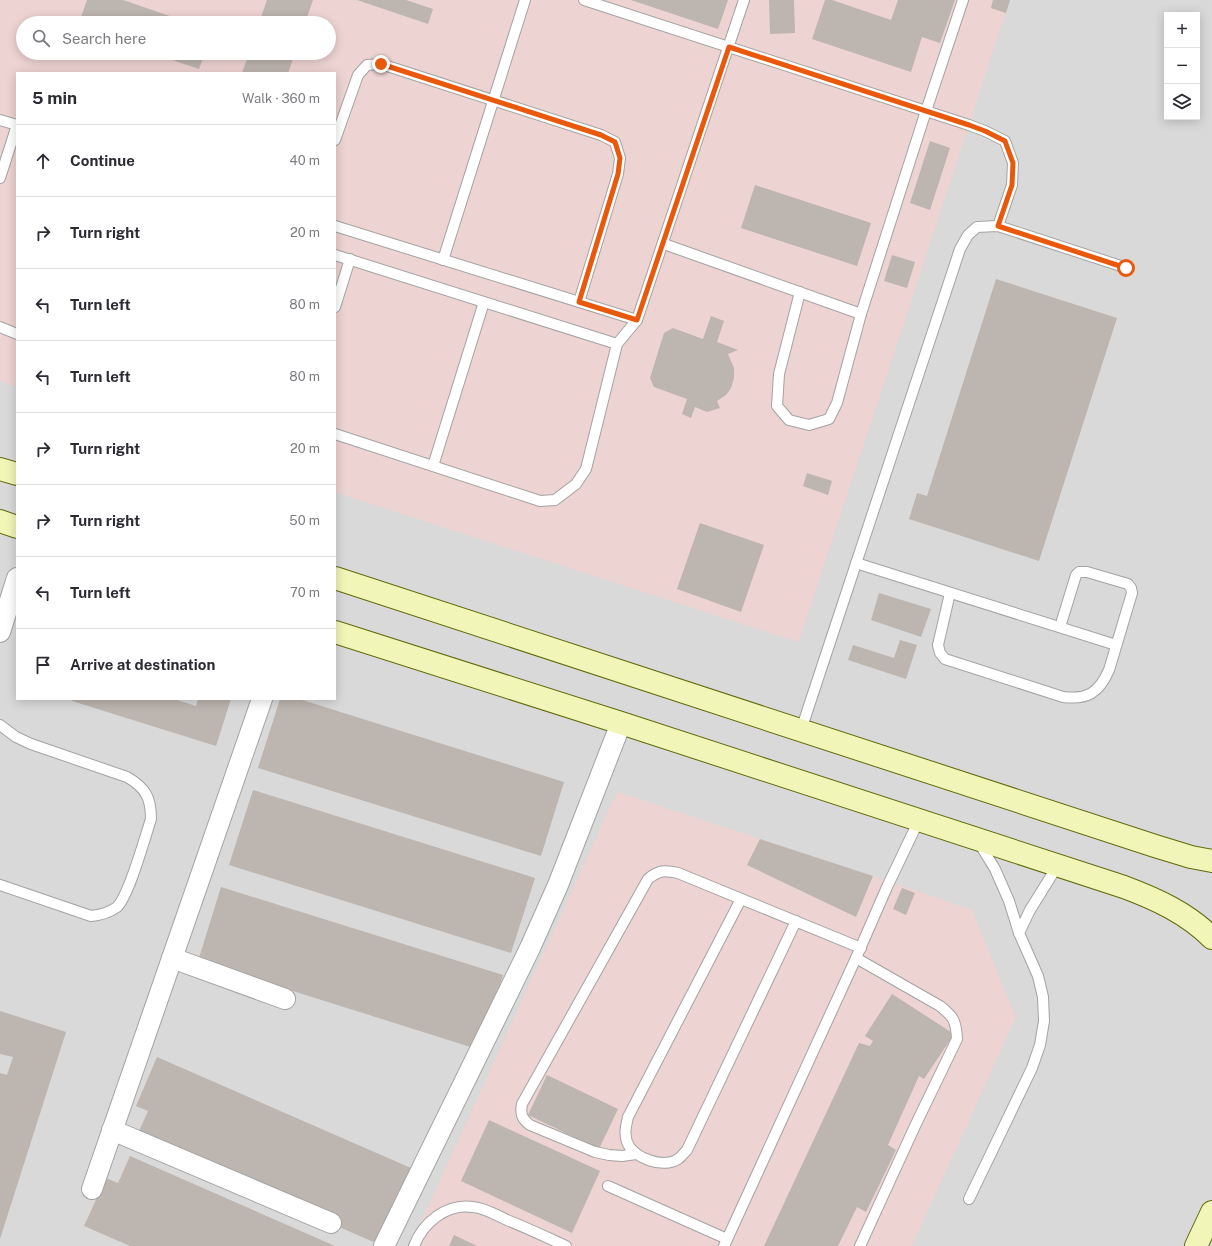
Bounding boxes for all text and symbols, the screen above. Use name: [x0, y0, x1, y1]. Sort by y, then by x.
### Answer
map controls: [1164, 12, 1200, 120]
button: +: [1164, 12, 1200, 48]
search box: [16, 16, 336, 60]
icon: search: [30, 27, 52, 49]
text: Search here: [62, 30, 146, 47]
button: −: [1164, 48, 1200, 84]
route end: [372, 55, 390, 73]
button: layers: [1164, 84, 1200, 120]
text: 5 min: [32, 88, 77, 108]
text: Walk · 360 m: [242, 91, 320, 106]
icon: ahead: [32, 150, 54, 172]
text: Continue: [70, 152, 135, 169]
text: 40 m: [289, 153, 320, 168]
icon: right: [32, 222, 54, 244]
text: Turn right: [70, 224, 140, 241]
text: 20 m: [290, 225, 320, 240]
route start: [1117, 259, 1135, 277]
icon: left: [32, 294, 54, 316]
text: Turn left: [70, 296, 131, 313]
text: 80 m: [289, 297, 320, 312]
icon: left: [32, 366, 54, 388]
text: Turn left: [70, 368, 131, 385]
text: 80 m: [289, 369, 320, 384]
icon: right: [32, 438, 54, 460]
text: Turn right: [70, 440, 140, 457]
text: 20 m: [290, 441, 320, 456]
icon: right: [32, 510, 54, 532]
text: Turn right: [70, 512, 140, 529]
text: 50 m: [289, 513, 320, 528]
icon: left: [32, 582, 54, 604]
text: Turn left: [70, 584, 131, 601]
text: 70 m: [290, 585, 320, 600]
icon: arrive: [32, 654, 54, 676]
text: Arrive at destination: [70, 656, 215, 673]

